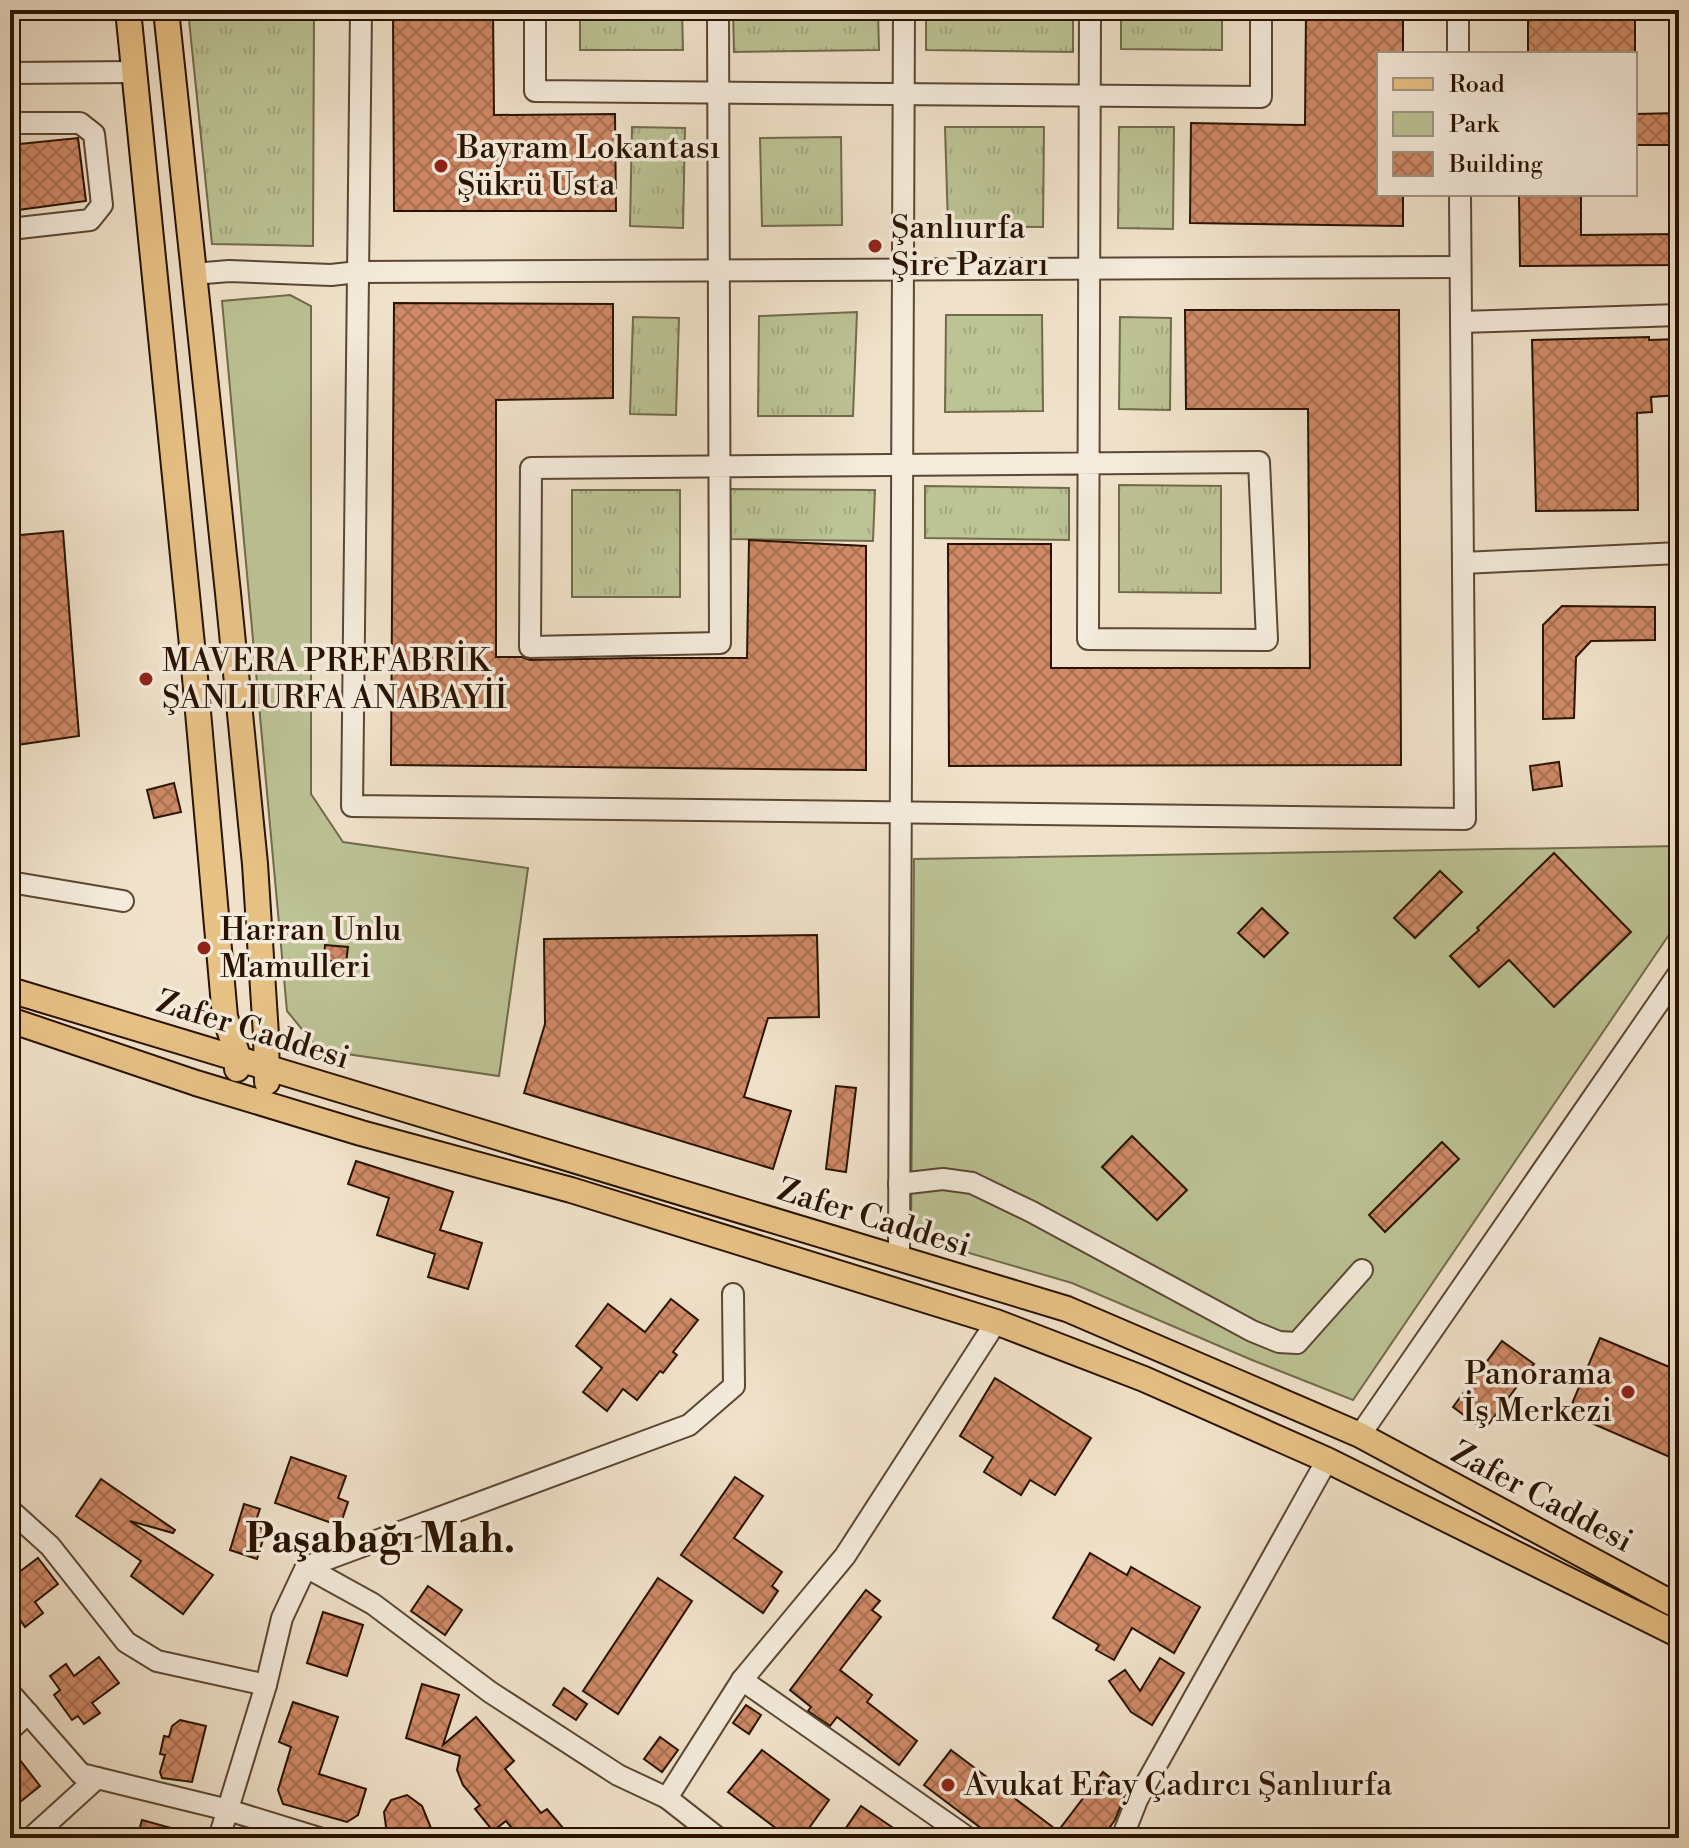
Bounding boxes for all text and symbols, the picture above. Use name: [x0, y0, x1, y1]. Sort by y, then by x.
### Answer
legend: [1377, 52, 1637, 196]
text: Road: [1449, 70, 1505, 100]
text: Park: [1449, 110, 1500, 140]
place label: Bayram Lokantası Şükrü Usta: [456, 128, 720, 205]
text: Building: [1448, 150, 1543, 180]
marker: Bayram Lokantası Şükrü Usta: [432, 157, 450, 175]
place label: Şanlıurfa Şire Pazarı: [891, 208, 1049, 285]
marker: Şanlıurfa Şire Pazarı: [866, 237, 884, 255]
place label: MAVERA PREFABRİK ŞANLIURFA ANABAYİİ: [162, 640, 507, 718]
marker: MAVERA PREFABRİK ŞANLIURFA ANABAYİİ: [137, 670, 155, 688]
place label: Harran Unlu Mamulleri: [220, 910, 401, 987]
marker: Harran Unlu Mamulleri: [195, 939, 213, 957]
street label: Zafer Caddesi: [152, 982, 354, 1078]
street label: Zafer Caddesi: [773, 1170, 975, 1266]
place label: Panorama İş Merkezi: [1463, 1354, 1613, 1431]
marker: Panorama İş Merkezi: [1619, 1383, 1637, 1401]
street label: Zafer Caddesi: [1444, 1432, 1640, 1562]
district label: Paşabağı Mah.: [245, 1515, 515, 1565]
place label: Avukat Eray Çadırcı Şanlıurfa: [963, 1765, 1393, 1805]
marker: Avukat Eray Çadırcı Şanlıurfa: [939, 1776, 957, 1794]

